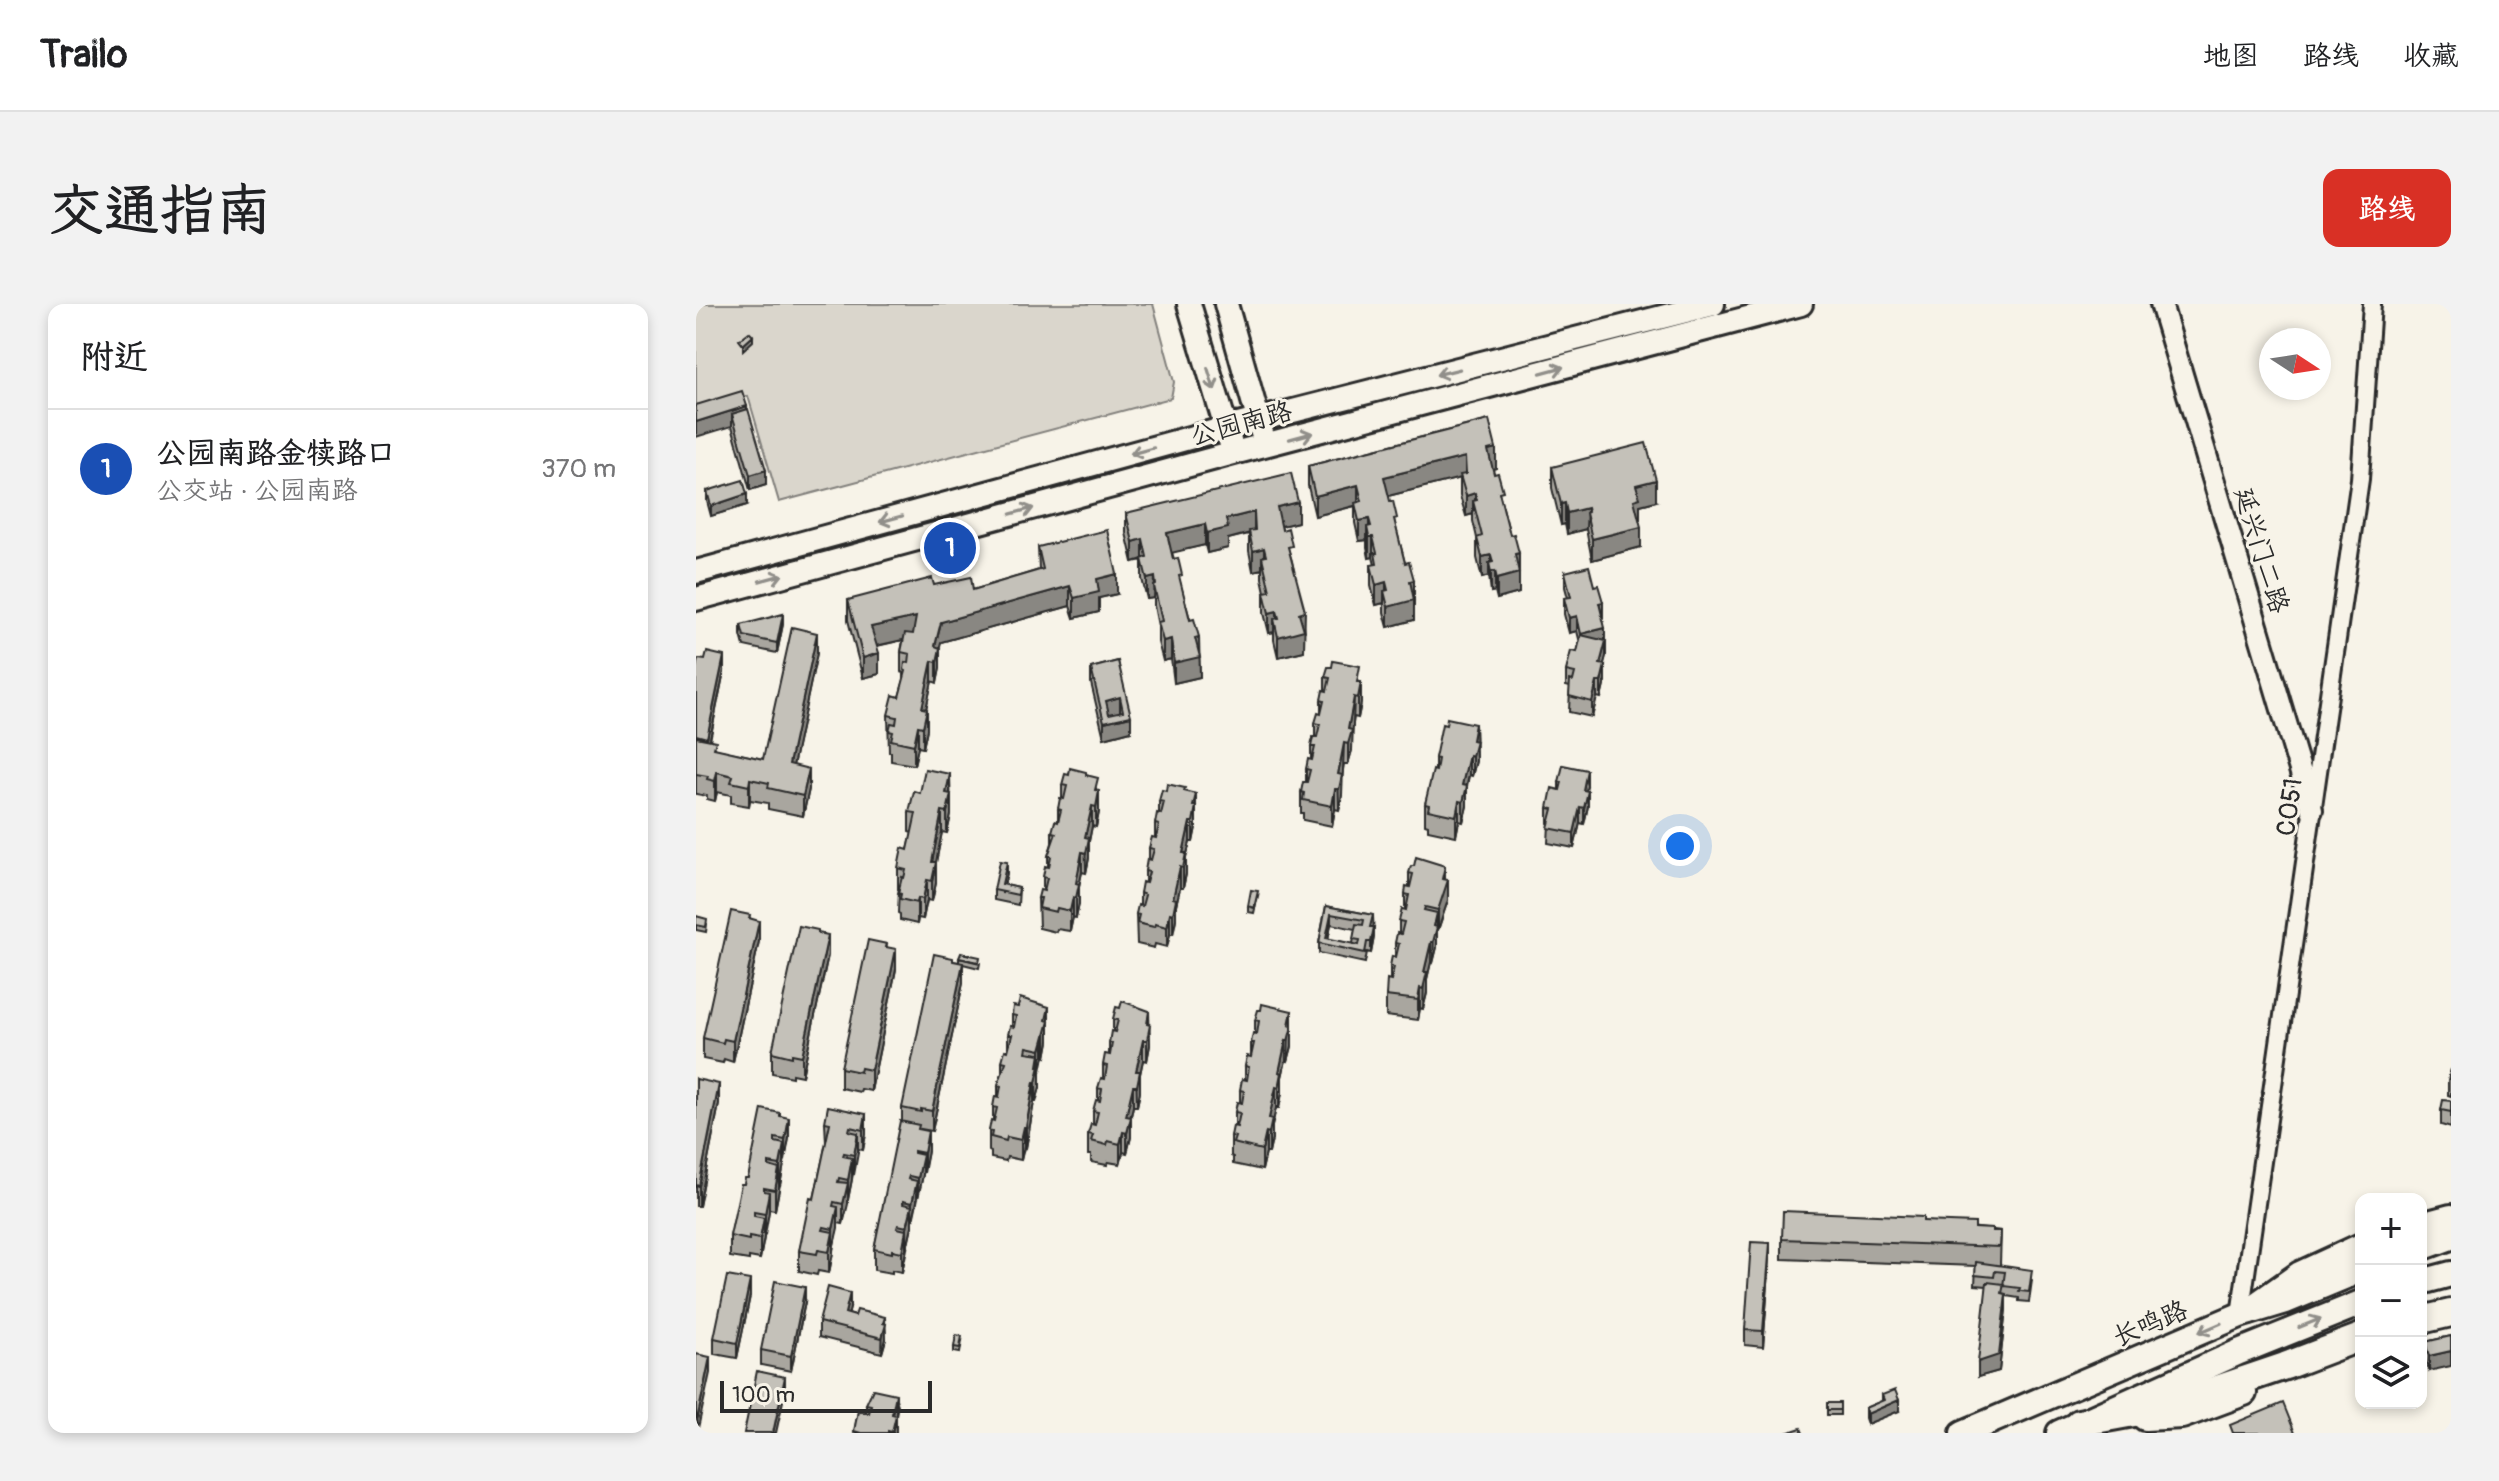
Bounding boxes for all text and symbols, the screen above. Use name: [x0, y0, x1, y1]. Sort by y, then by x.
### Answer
text: Trailo: [40, 31, 127, 79]
text: 地图: [2203, 39, 2259, 74]
text: 路线: [2303, 39, 2359, 74]
text: 收藏: [2403, 39, 2459, 74]
button: 路线: [2323, 169, 2451, 247]
text: 交通指南: [48, 177, 272, 246]
north arrow: [2259, 328, 2331, 400]
text: 附近: [80, 336, 148, 379]
one-way arrow: [1538, 361, 1564, 376]
one-way arrow: [1204, 365, 1219, 391]
one-way arrow: [1435, 365, 1461, 380]
street label: 公园南路: [1187, 395, 1296, 453]
one-way arrow: [1287, 428, 1313, 443]
text: 公园南路金犊路口: [156, 435, 396, 472]
one-way arrow: [1129, 444, 1155, 459]
text: 1: [101, 453, 111, 485]
text: 370 m: [541, 453, 616, 485]
text: 公交站 · 公园南路: [156, 475, 358, 507]
street label: 延兴门二路: [2227, 483, 2295, 617]
one-way arrow: [1009, 502, 1035, 517]
one-way arrow: [878, 513, 904, 528]
pin: 1: [924, 518, 976, 578]
one-way arrow: [758, 570, 784, 585]
street label: C051: [2270, 776, 2310, 838]
your location: [1660, 826, 1700, 866]
map controls: [2355, 1193, 2427, 1409]
button: +: [2355, 1193, 2427, 1265]
button: −: [2355, 1265, 2427, 1337]
street label: 长鸣路: [2108, 1294, 2193, 1354]
one-way arrow: [2297, 1315, 2322, 1329]
one-way arrow: [2198, 1321, 2223, 1336]
button: layers: [2355, 1337, 2427, 1409]
scale bar: [720, 1377, 932, 1413]
text: 100 m: [732, 1381, 795, 1409]

